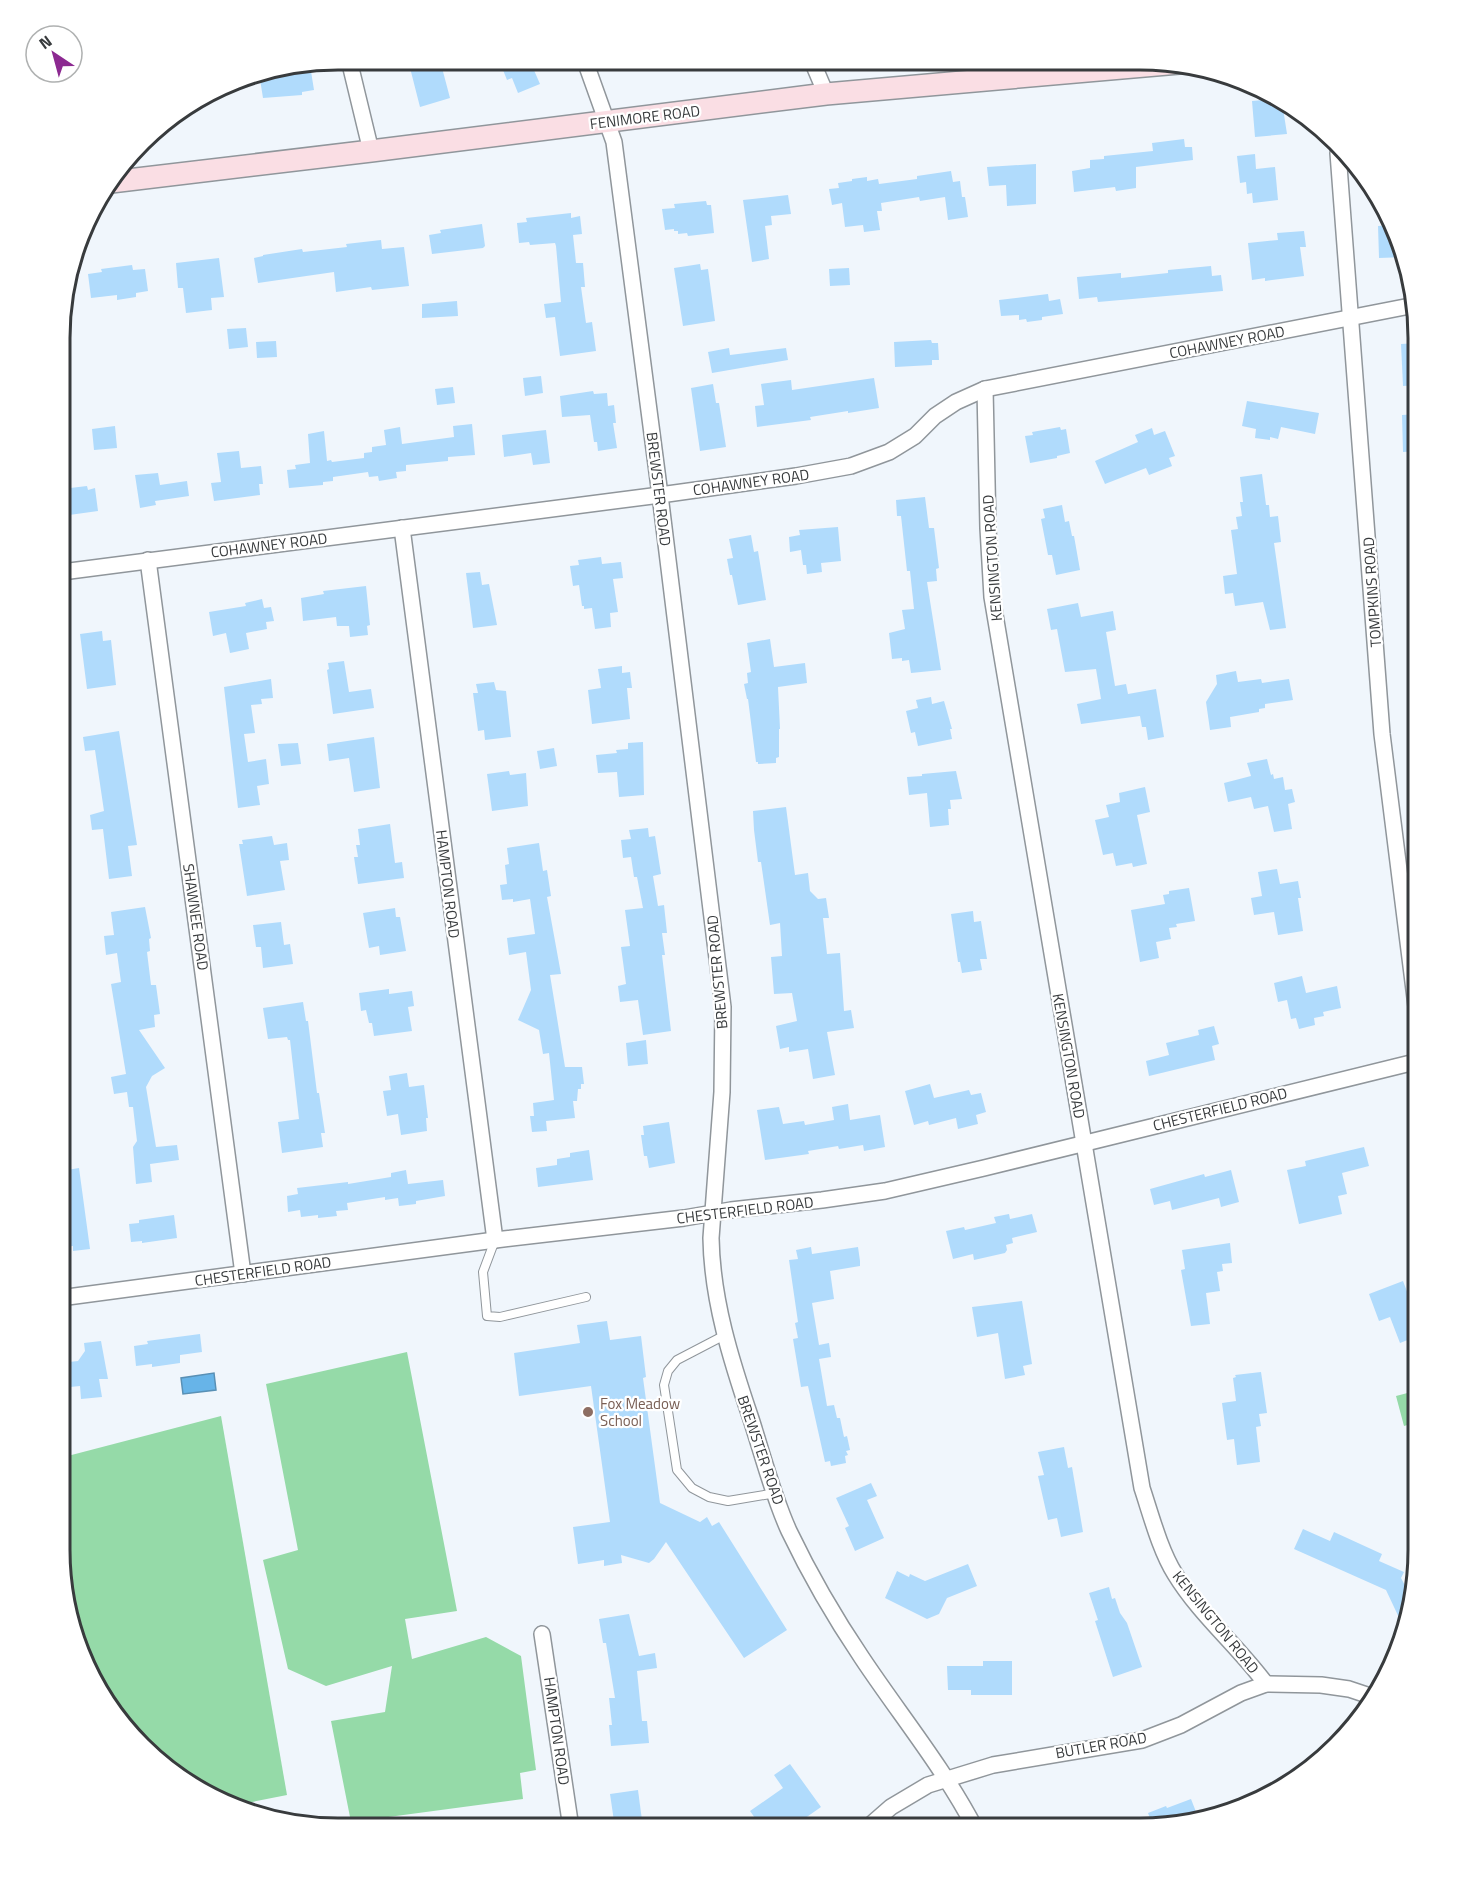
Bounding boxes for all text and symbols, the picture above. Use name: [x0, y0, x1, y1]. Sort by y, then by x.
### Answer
north arrow: [24, 24, 84, 84]
text: N: [34, 29, 57, 55]
street label: FENIMORE ROAD: [589, 99, 701, 135]
street label: COHAWNEY ROAD: [1167, 320, 1287, 364]
street label: BREWSTER ROAD: [641, 431, 677, 547]
street label: COHAWNEY ROAD: [691, 462, 811, 502]
street label: KENSINGTON ROAD: [976, 494, 1008, 622]
street label: COHAWNEY ROAD: [209, 526, 329, 564]
street label: TOMPKINS ROAD: [1357, 536, 1387, 648]
street label: HAMPTON ROAD: [430, 828, 466, 940]
street label: SHAWNEE ROAD: [177, 862, 215, 972]
street label: BREWSTER ROAD: [701, 914, 733, 1030]
street label: KENSINGTON ROAD: [1047, 992, 1091, 1120]
street label: CHESTERFIELD ROAD: [1150, 1081, 1290, 1137]
street label: CHESTERFIELD ROAD: [675, 1190, 815, 1230]
street label: CHESTERFIELD ROAD: [193, 1250, 333, 1292]
place label: Fox Meadow School: [600, 1392, 680, 1432]
street label: BREWSTER ROAD: [731, 1392, 791, 1508]
marker: Fox Meadow School: [581, 1405, 595, 1419]
street label: KENSINGTON ROAD: [1167, 1566, 1265, 1678]
street label: HAMPTON ROAD: [538, 1675, 576, 1787]
street label: BUTLER ROAD: [1054, 1726, 1148, 1764]

